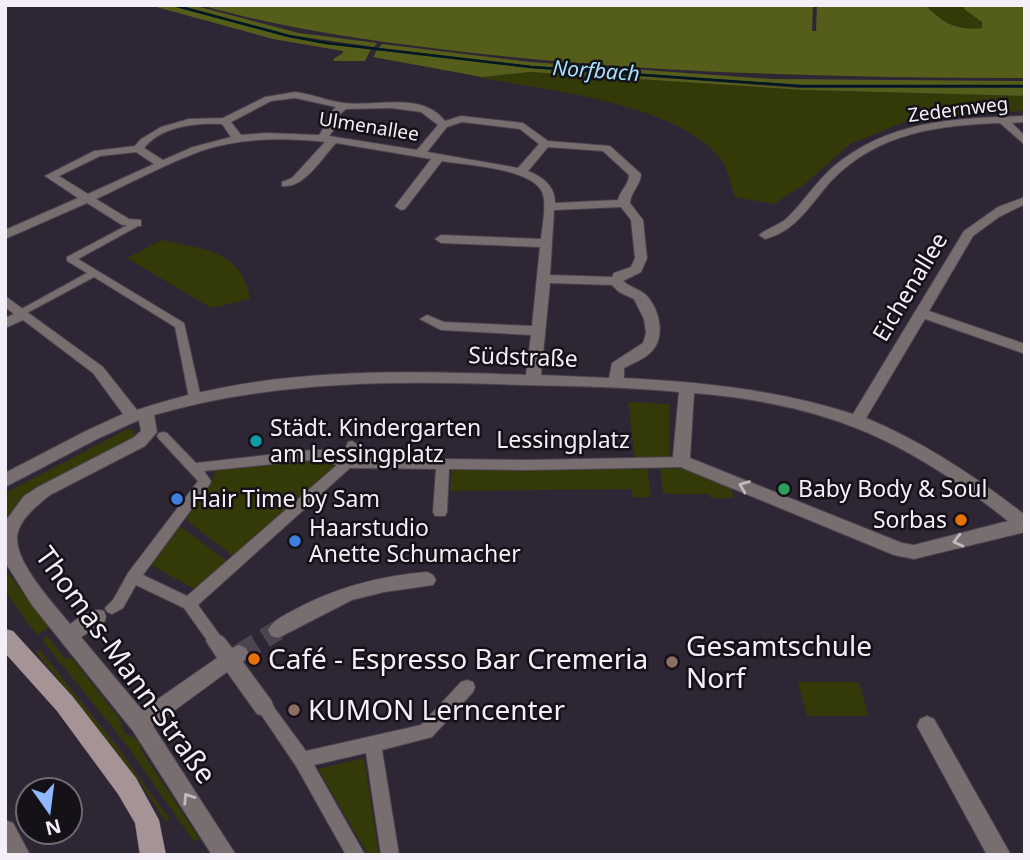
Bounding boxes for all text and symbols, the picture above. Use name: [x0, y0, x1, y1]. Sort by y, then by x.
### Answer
water label: Norfbach: [551, 53, 641, 87]
street label: Zedernweg: [906, 90, 1010, 128]
street label: Ulmenallee: [317, 105, 421, 147]
street label: Eichenallee: [864, 226, 954, 347]
street label: Südstraße: [468, 338, 578, 374]
place label: Städt. Kindergarten am Lessingplatz: [270, 411, 481, 469]
street label: Lessingplatz: [496, 423, 630, 455]
marker: Städt. Kindergarten am Lessingplatz: [248, 433, 264, 449]
place label: Baby Body & Soul: [798, 472, 987, 504]
one-way arrow: [739, 480, 752, 494]
marker: Baby Body & Soul: [776, 481, 792, 497]
place label: Hair Time by Sam: [191, 482, 380, 514]
marker: Hair Time by Sam: [169, 491, 185, 507]
place label: Sorbas: [873, 503, 947, 535]
place label: Haarstudio Anette Schumacher: [309, 511, 521, 569]
marker: Sorbas: [953, 512, 969, 528]
marker: Haarstudio Anette Schumacher: [287, 533, 303, 549]
one-way arrow: [952, 533, 964, 547]
street label: Thomas-Mann-Straße: [28, 538, 226, 791]
place label: Gesamtschule Norf: [686, 626, 872, 696]
place label: Café - Espresso Bar Cremeria: [268, 639, 648, 677]
marker: Café - Espresso Bar Cremeria: [246, 651, 262, 667]
marker: Gesamtschule Norf: [664, 654, 680, 670]
place label: KUMON Lerncenter: [308, 690, 565, 728]
marker: KUMON Lerncenter: [286, 702, 302, 718]
north arrow: [14, 776, 84, 846]
one-way arrow: [183, 792, 196, 805]
text: N: [42, 813, 64, 842]

